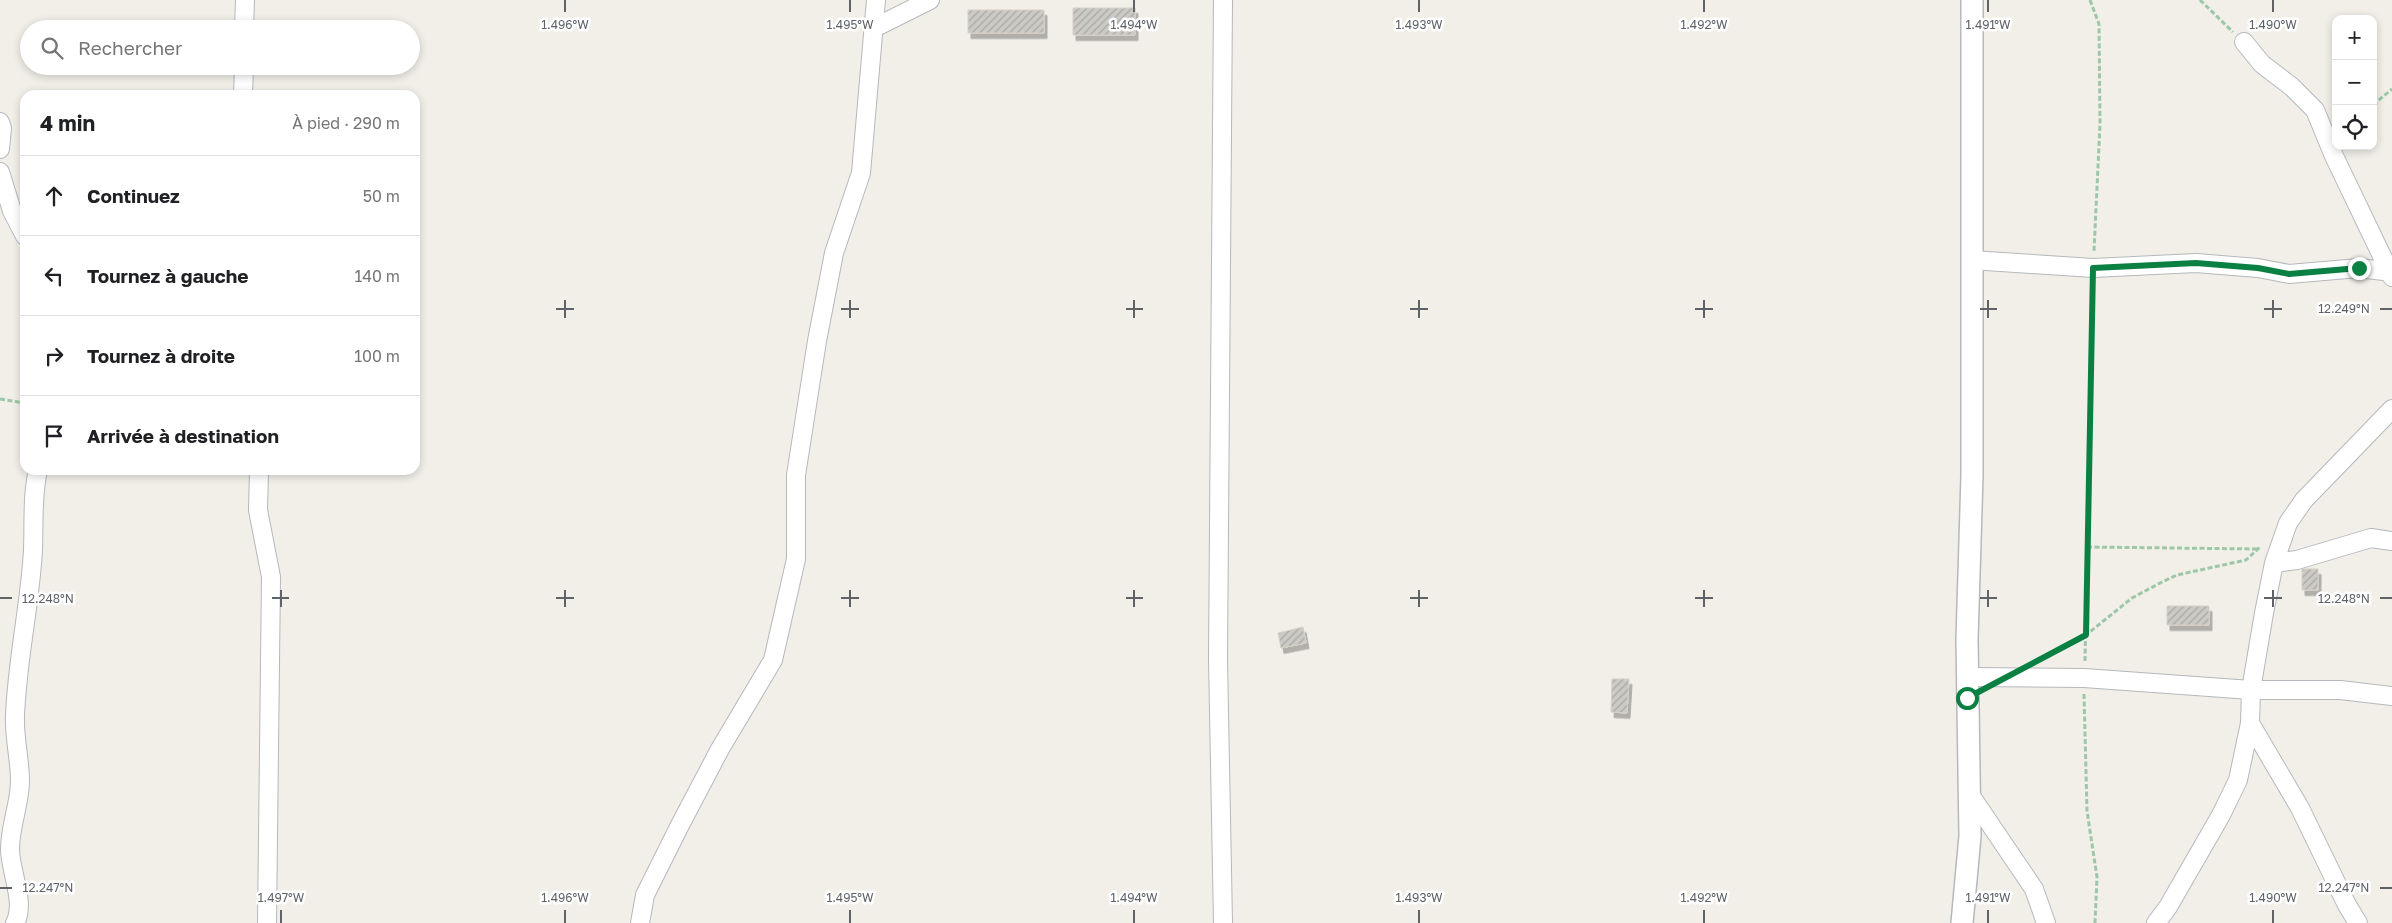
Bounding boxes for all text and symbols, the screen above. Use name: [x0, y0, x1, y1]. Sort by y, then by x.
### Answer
map controls: [2332, 15, 2377, 150]
button: +: [2332, 15, 2377, 60]
text: 1.496°W: [541, 17, 589, 32]
text: 1.495°W: [826, 17, 874, 32]
text: 1.494°W: [1111, 17, 1158, 32]
text: 1.493°W: [1395, 17, 1443, 32]
text: 1.492°W: [1680, 17, 1728, 32]
text: 1.491°W: [1965, 17, 2011, 32]
text: 1.490°W: [2249, 17, 2297, 32]
search box: [20, 20, 420, 75]
icon: search: [38, 34, 66, 62]
text: Rechercher: [78, 36, 183, 59]
button: −: [2332, 60, 2377, 105]
button: locate: [2332, 105, 2377, 150]
text: 4 min: [40, 110, 95, 136]
text: À pied · 290 m: [292, 113, 400, 133]
icon: ahead: [40, 182, 68, 210]
text: Continuez: [87, 184, 180, 207]
text: 50 m: [363, 186, 400, 206]
route end: [2348, 257, 2371, 280]
icon: left: [40, 262, 68, 290]
text: Tournez à gauche: [87, 264, 248, 287]
text: 140 m: [354, 266, 400, 286]
text: 12.249°N: [2318, 301, 2370, 316]
icon: right: [40, 342, 68, 370]
text: Tournez à droite: [87, 344, 235, 367]
text: 100 m: [354, 346, 400, 366]
icon: arrive: [40, 422, 68, 450]
text: Arrivée à destination: [87, 424, 279, 447]
text: 12.248°N: [22, 591, 74, 606]
text: 12.248°N: [2318, 591, 2370, 606]
route start: [1956, 687, 1979, 710]
text: 12.247°N: [23, 880, 73, 895]
text: 12.247°N: [2319, 880, 2369, 895]
text: 1.497°W: [258, 890, 305, 905]
text: 1.496°W: [541, 890, 589, 905]
text: 1.495°W: [826, 890, 874, 905]
text: 1.494°W: [1111, 890, 1158, 905]
text: 1.493°W: [1395, 890, 1443, 905]
text: 1.492°W: [1680, 890, 1728, 905]
text: 1.491°W: [1965, 890, 2011, 905]
text: 1.490°W: [2249, 890, 2297, 905]

